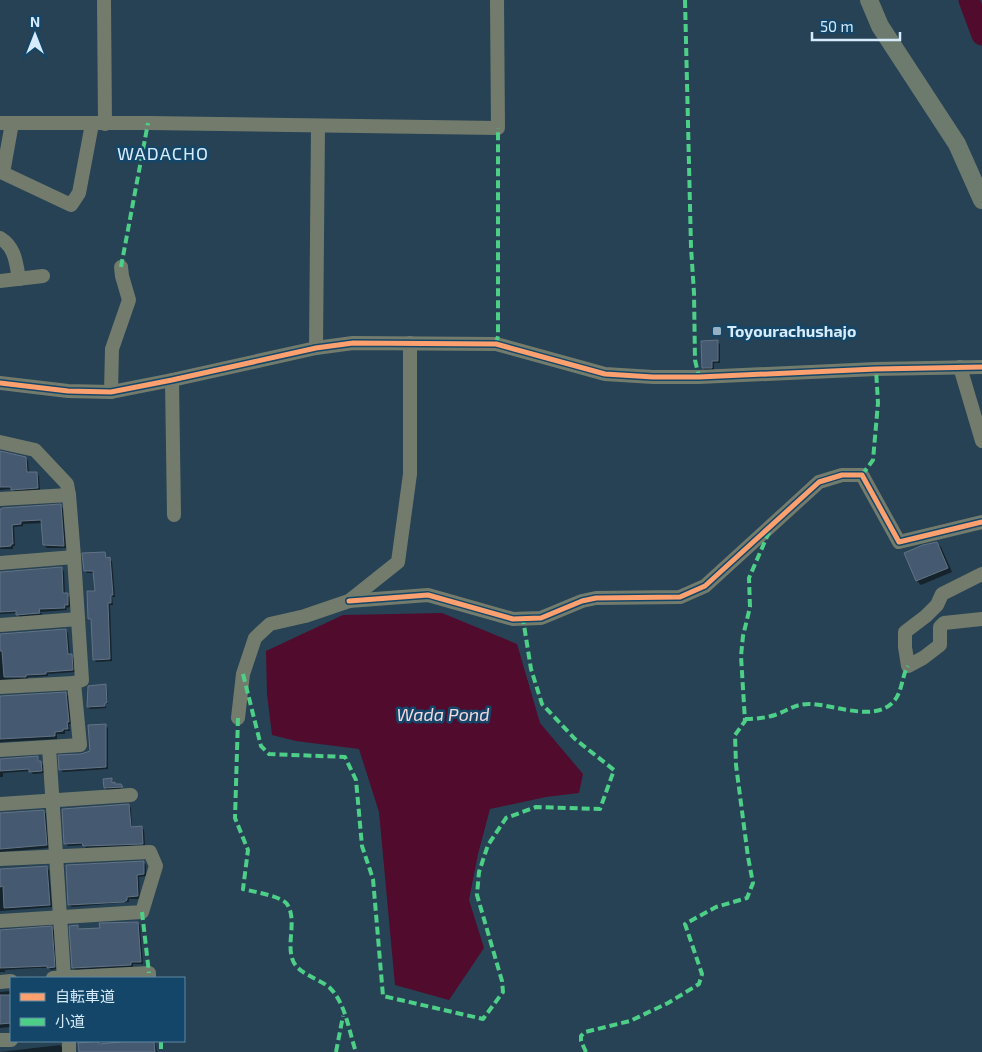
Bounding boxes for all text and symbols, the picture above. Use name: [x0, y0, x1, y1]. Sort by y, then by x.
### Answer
north arrow: [10, 10, 60, 60]
scale bar: [812, 10, 900, 42]
text: N: [30, 13, 40, 30]
text: 50 m: [820, 17, 854, 35]
district label: WADACHO: [117, 142, 209, 164]
place label: Toyourachushajo: [727, 321, 856, 341]
marker: Toyourachushajo: [711, 325, 723, 337]
water label: Wada Pond: [396, 703, 490, 725]
legend: [10, 977, 185, 1042]
text: 自転車道: [55, 987, 115, 1005]
text: 小道: [55, 1012, 85, 1030]

